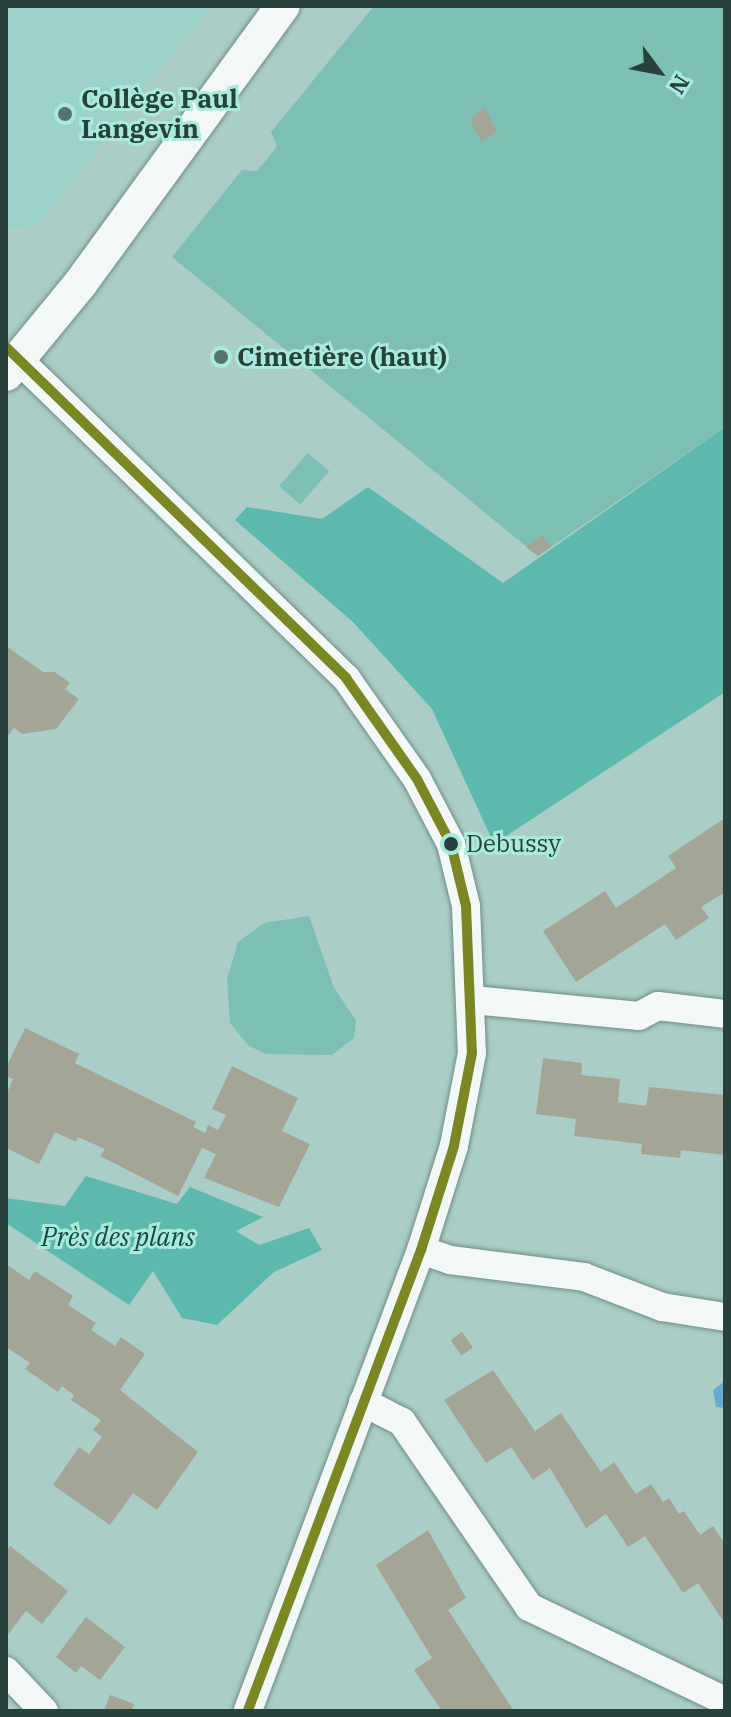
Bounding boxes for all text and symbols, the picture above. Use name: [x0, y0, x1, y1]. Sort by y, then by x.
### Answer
north arrow: [619, 32, 699, 112]
text: N: [663, 70, 697, 100]
place label: Collège Paul Langevin: [81, 83, 238, 144]
marker: Collège Paul Langevin: [56, 105, 74, 123]
place label: Cimetière (haut): [237, 341, 447, 373]
marker: Cimetière (haut): [212, 348, 230, 366]
place label: Debussy: [466, 830, 561, 858]
marker: Debussy: [443, 836, 459, 852]
park label: Près des plans: [41, 1221, 195, 1253]

